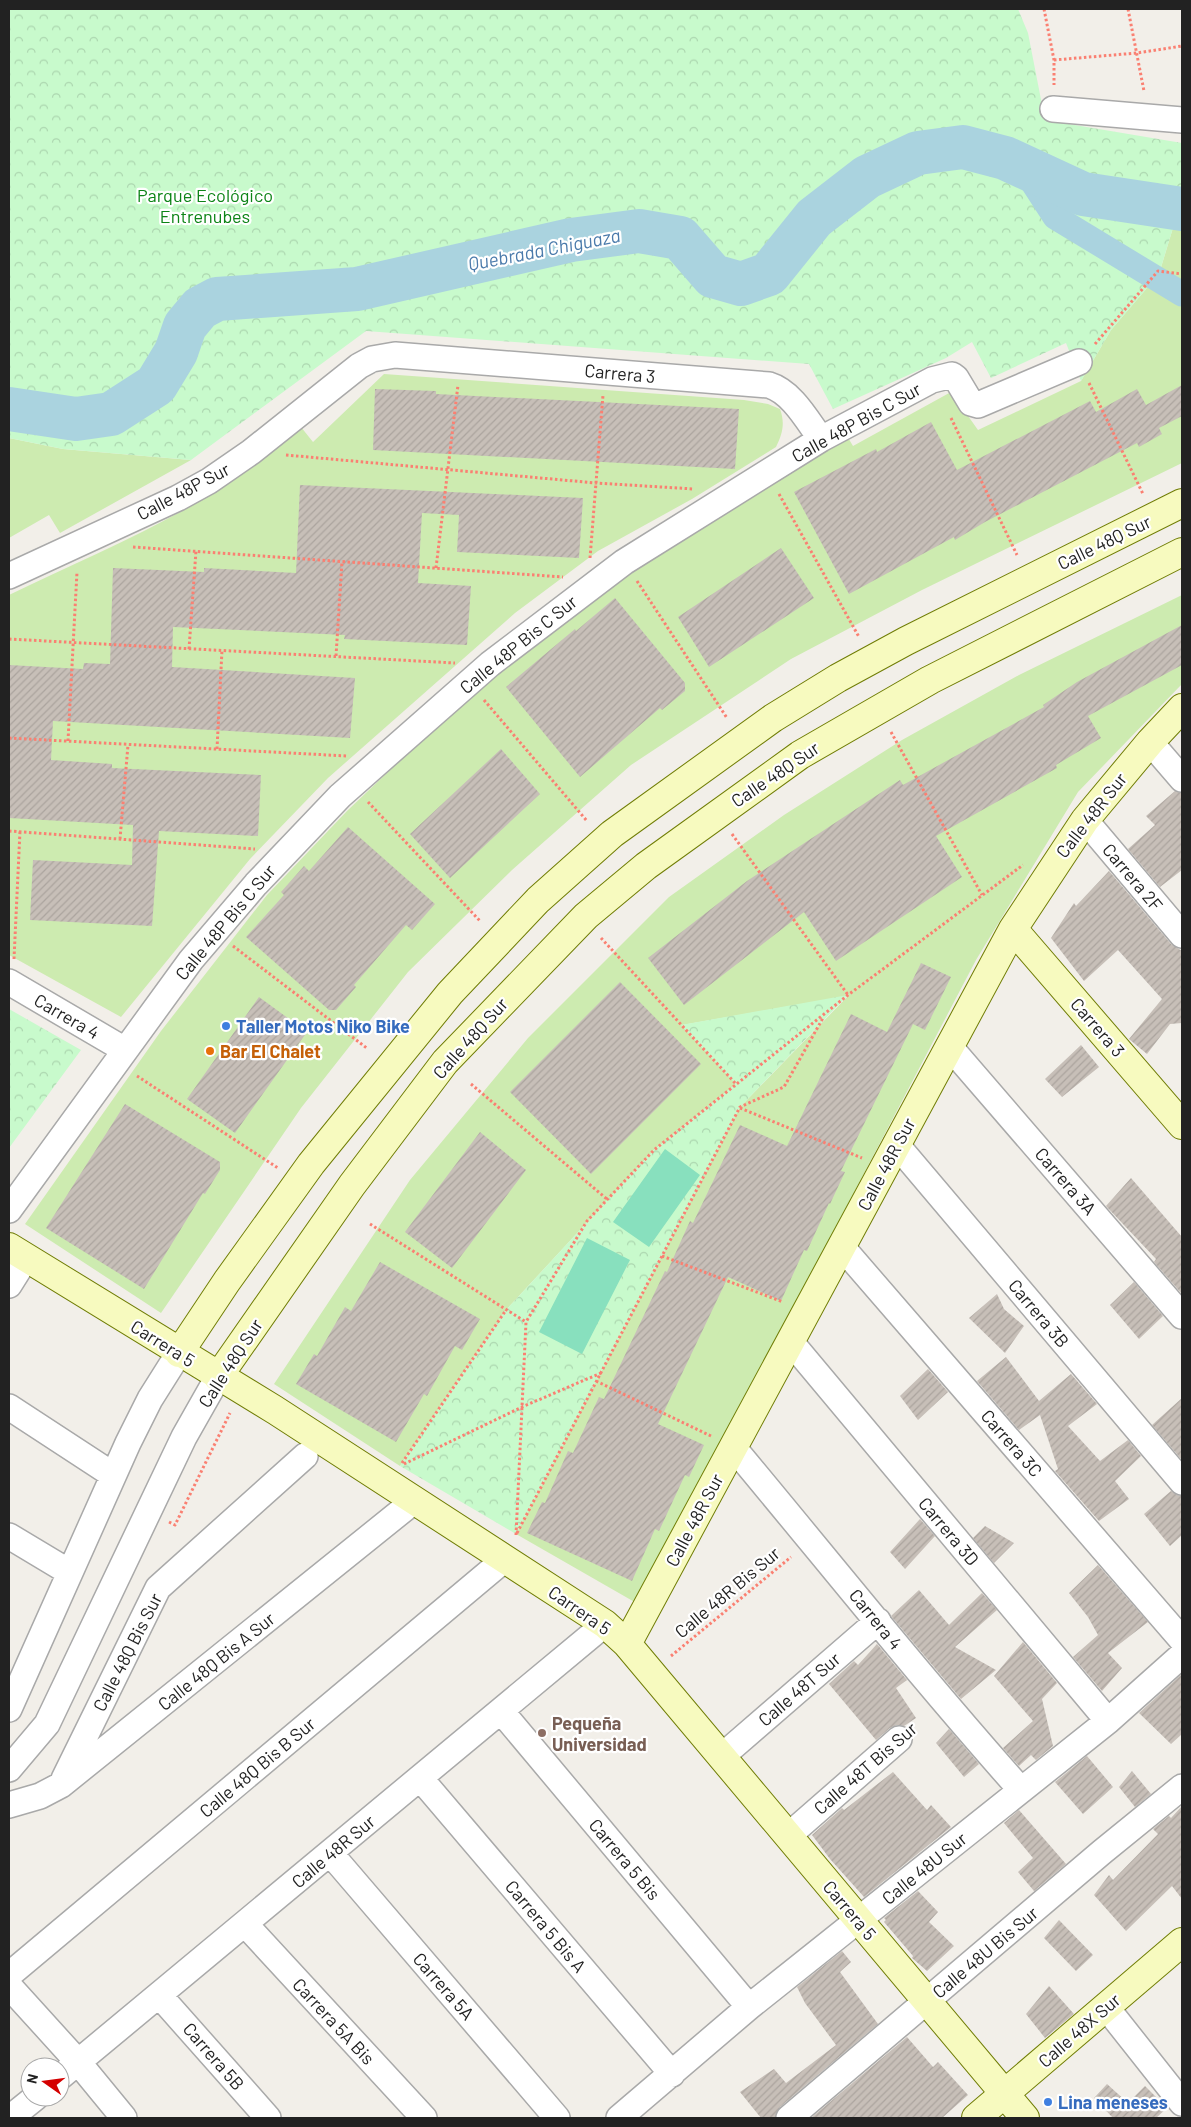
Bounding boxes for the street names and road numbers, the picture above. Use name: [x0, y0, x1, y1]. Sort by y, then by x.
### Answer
street label: Carrera 3: [584, 359, 656, 387]
street label: Calle 48P Bis C Sur: [788, 377, 925, 467]
street label: Calle 48P Sur: [133, 457, 233, 525]
street label: Calle 48Q Sur: [1054, 510, 1155, 574]
street label: Calle 48P Bis C Sur: [455, 590, 581, 698]
street label: Calle 48Q Sur: [727, 736, 824, 811]
street label: Calle 48R Sur: [1051, 768, 1131, 862]
street label: Carrera 2F: [1098, 839, 1168, 915]
street label: Calle 48P Bis C Sur: [170, 859, 280, 984]
street label: Carrera 4: [30, 989, 104, 1043]
street label: Calle 48Q Sur: [428, 993, 512, 1083]
street label: Carrera 3: [1066, 993, 1130, 1061]
street label: Calle 48R Sur: [852, 1113, 920, 1214]
street label: Carrera 3A: [1031, 1143, 1101, 1219]
street label: Carrera 3B: [1004, 1274, 1074, 1352]
street label: Calle 48Q Sur: [193, 1314, 267, 1412]
street label: Carrera 5: [127, 1315, 199, 1371]
street label: Carrera 3C: [977, 1405, 1047, 1481]
street label: Calle 48R Sur: [660, 1469, 728, 1570]
street label: Carrera 3D: [914, 1492, 984, 1570]
street label: Calle 48R Bis Sur: [670, 1541, 784, 1642]
street label: Carrera 5: [545, 1581, 615, 1639]
street label: Carrera 4: [845, 1584, 907, 1654]
street label: Calle 48Q Bis Sur: [88, 1589, 166, 1715]
street label: Calle 48Q Bis A Sur: [153, 1607, 279, 1715]
street label: Calle 48T Sur: [754, 1647, 845, 1731]
street label: Calle 48Q Bis B Sur: [195, 1712, 320, 1822]
street label: Calle 48T Bis Sur: [809, 1717, 921, 1819]
street label: Calle 48R Sur: [287, 1809, 380, 1892]
street label: Carrera 5 Bis: [585, 1814, 665, 1904]
street label: Calle 48U Sur: [877, 1827, 971, 1909]
street label: Carrera 5 Bis A: [501, 1875, 591, 1977]
street label: Carrera 5: [819, 1876, 881, 1944]
street label: Calle 48U Bis Sur: [928, 1901, 1043, 2002]
street label: Carrera 5A: [409, 1948, 479, 2024]
street label: Carrera 5A Bis: [288, 1973, 380, 2069]
street label: Calle 48X Sur: [1033, 1988, 1125, 2072]
street label: Carrera 5B: [179, 2018, 249, 2094]

